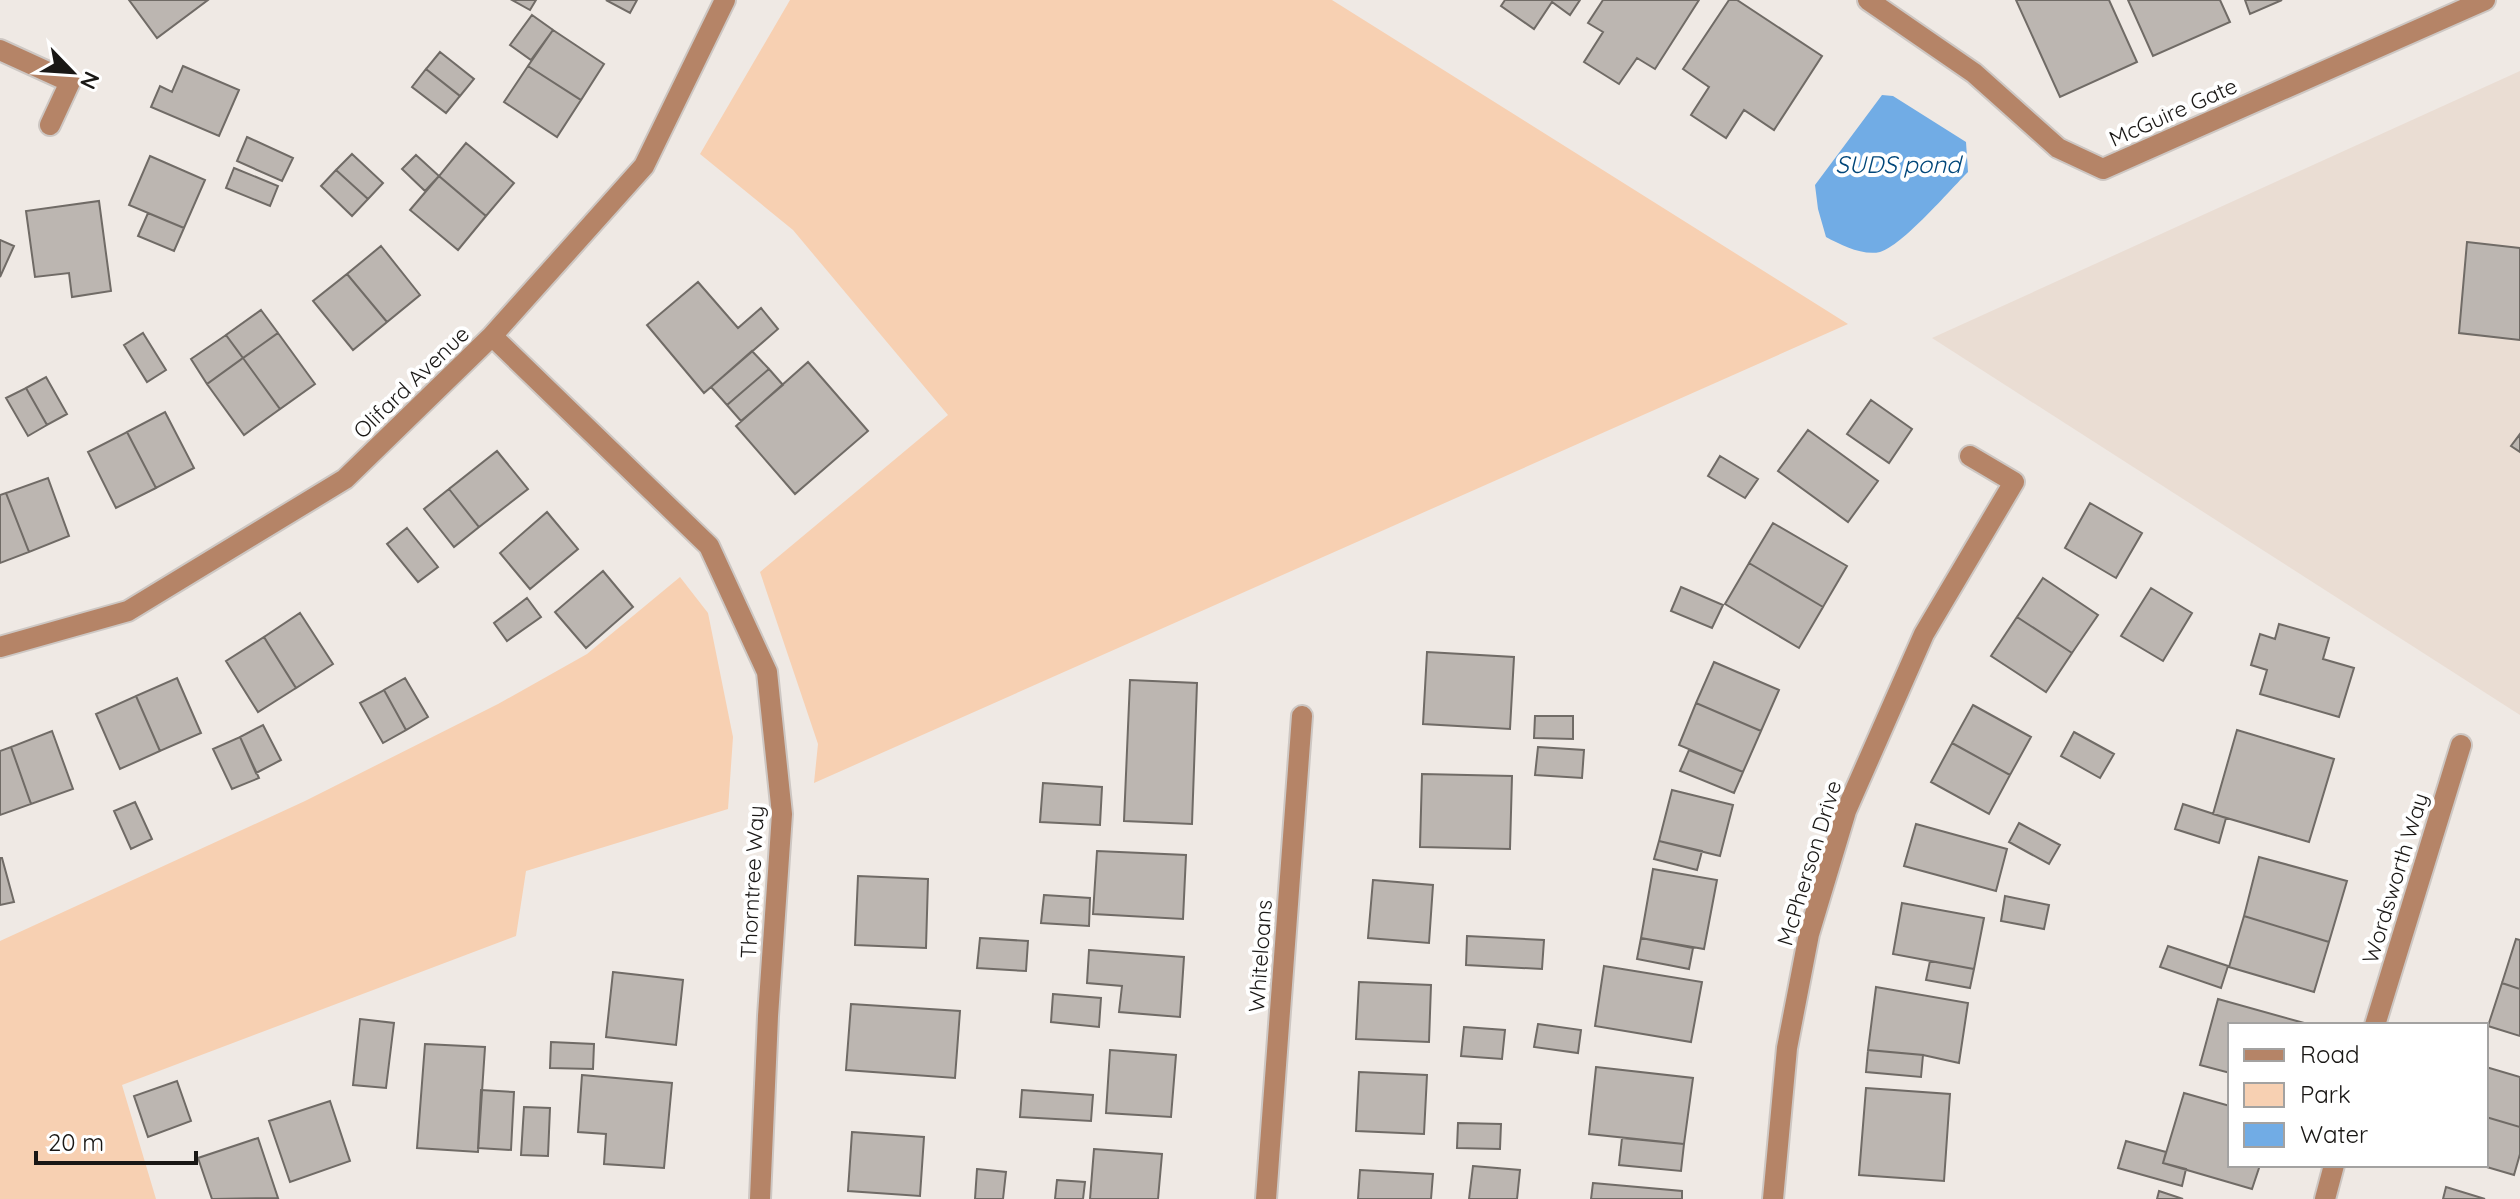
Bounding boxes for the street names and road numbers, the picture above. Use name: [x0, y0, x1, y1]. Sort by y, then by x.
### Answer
street label: McGuire Gate: [2105, 71, 2241, 153]
street label: Olifard Avenue: [347, 320, 475, 444]
street label: McPherson Drive: [1771, 777, 1847, 949]
street label: Wordsworth Way: [2356, 789, 2434, 967]
street label: Thorntree Way: [734, 805, 770, 959]
street label: Whiteloans: [1242, 899, 1278, 1013]

